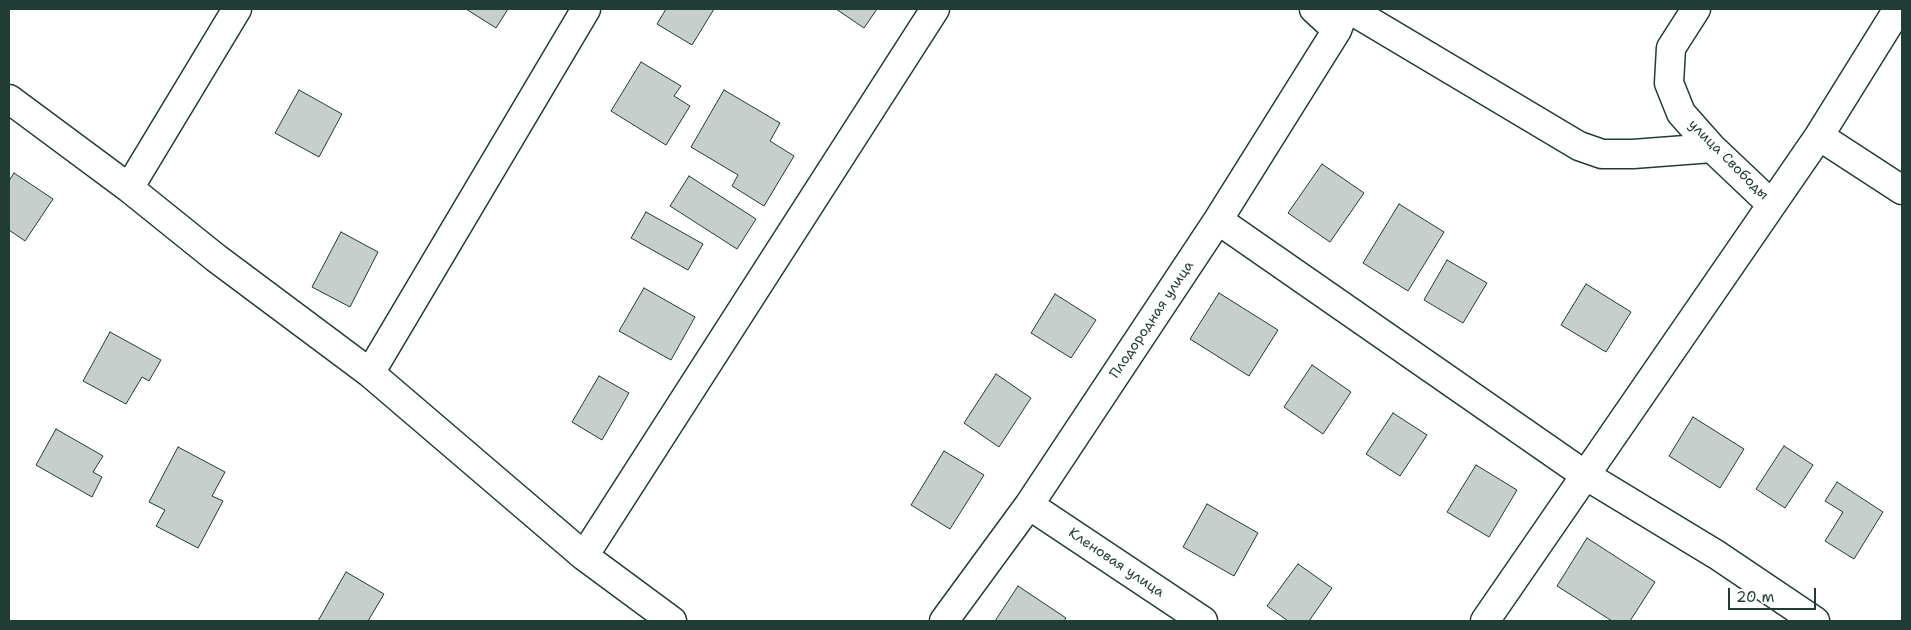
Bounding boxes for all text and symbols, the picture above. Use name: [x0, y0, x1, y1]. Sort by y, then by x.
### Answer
street label: улица Свободы: [1684, 116, 1772, 204]
street label: Плодородная улица: [1106, 258, 1198, 382]
street label: Кленовая улица: [1065, 525, 1167, 601]
scale bar: [1731, 578, 1818, 610]
text: 20 m: [1736, 587, 1775, 607]

